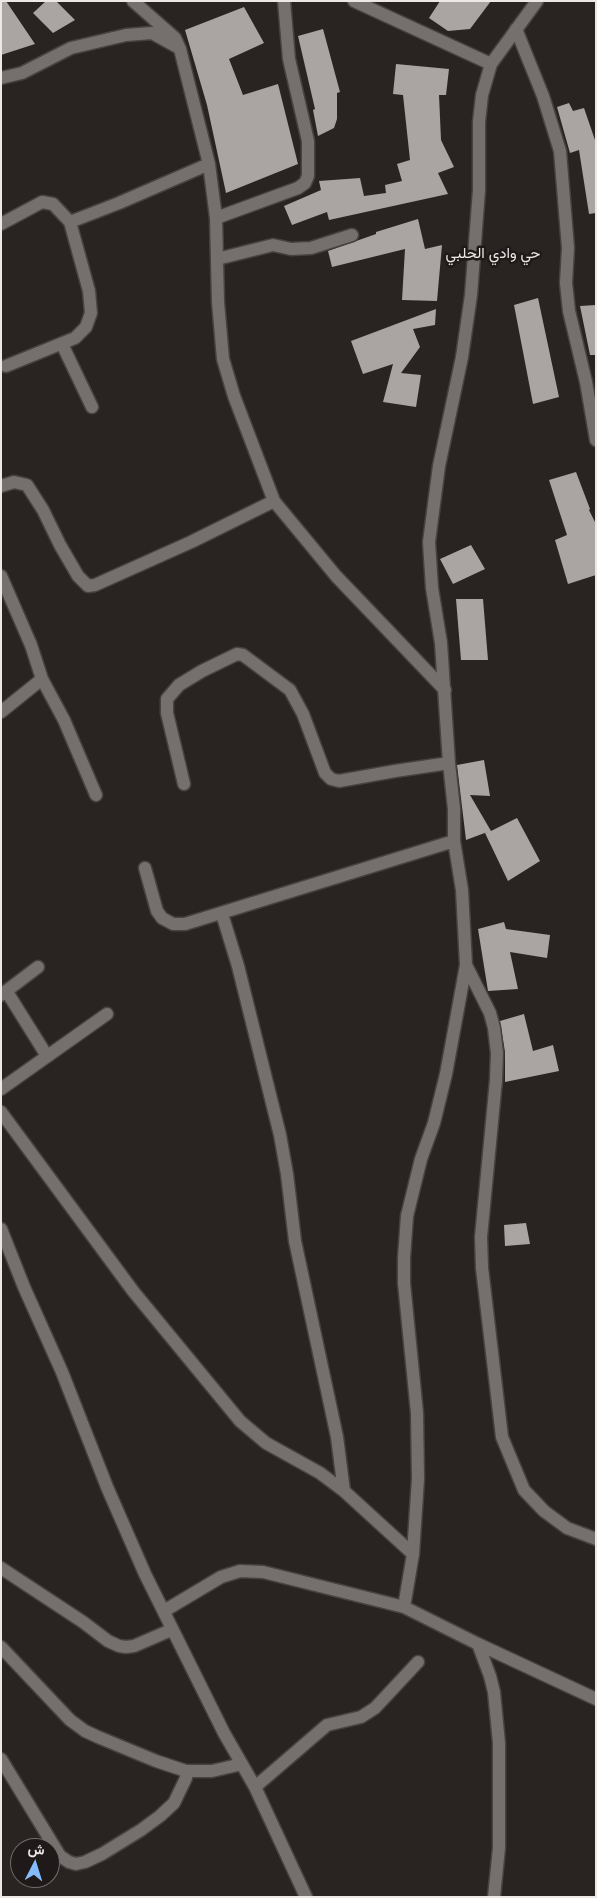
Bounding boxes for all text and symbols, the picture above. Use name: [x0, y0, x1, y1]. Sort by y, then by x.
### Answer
district label: حي وادي الحلبي: [446, 245, 540, 263]
north arrow: [10, 1838, 60, 1888]
text: ش: [27, 1839, 45, 1859]

